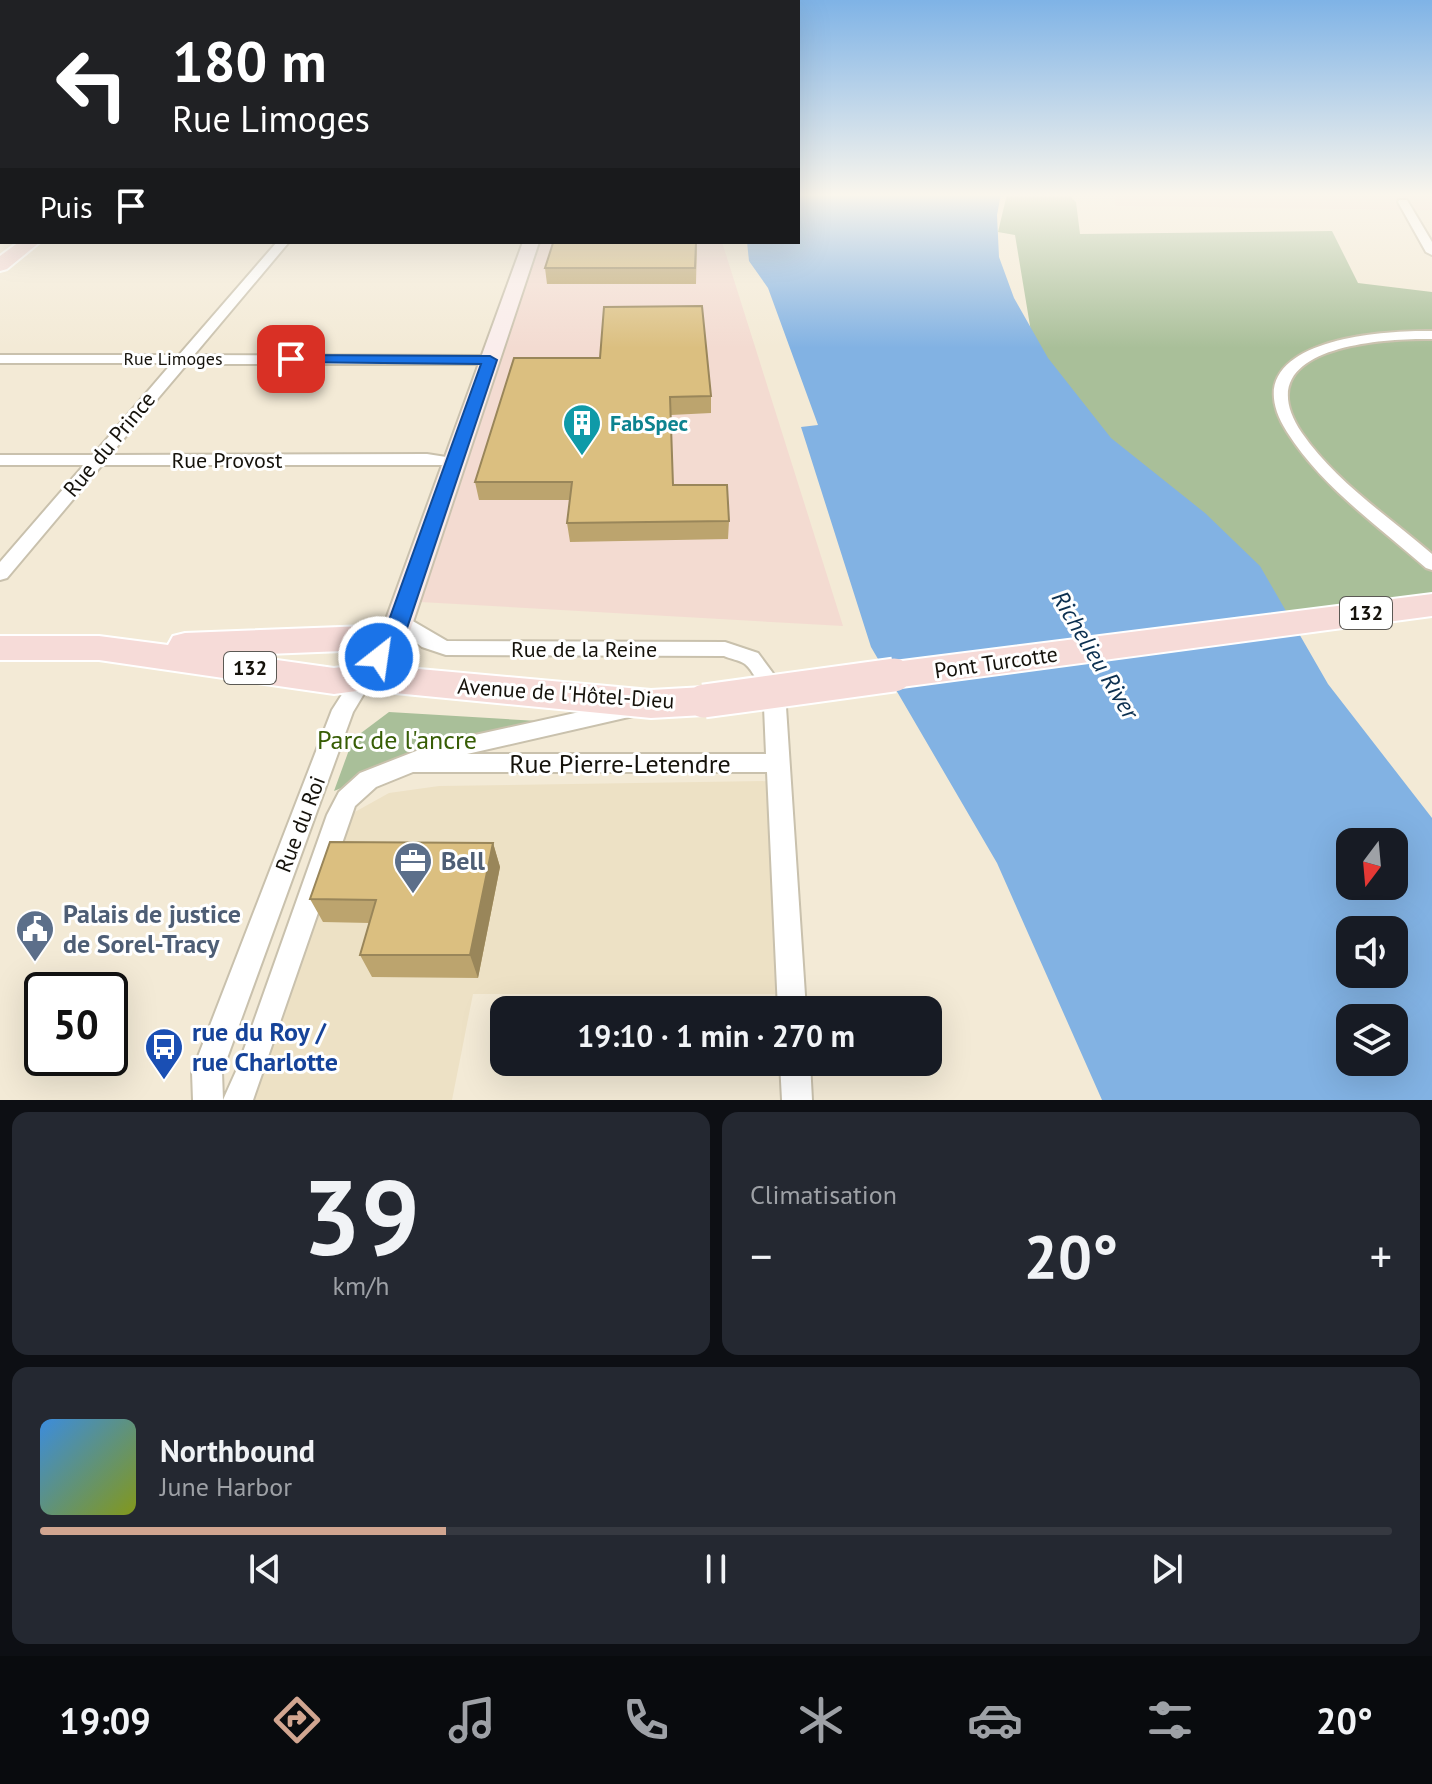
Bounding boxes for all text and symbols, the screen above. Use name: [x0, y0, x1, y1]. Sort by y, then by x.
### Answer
text: 180 m: [172, 25, 327, 97]
icon: left: [40, 32, 144, 136]
text: Rue Limoges: [172, 95, 370, 142]
icon: arrive: [109, 184, 153, 228]
text: Puis: [40, 187, 93, 226]
pin: [257, 325, 325, 393]
icon: arrive: [269, 337, 313, 381]
street label: Rue Limoges: [124, 347, 222, 370]
street label: Rue du Prince: [57, 386, 161, 502]
building icon: FabSpec: [561, 402, 603, 457]
place label: FabSpec: [610, 409, 688, 437]
street label: Rue Provost: [171, 446, 283, 474]
water label: Richelieu River: [1045, 585, 1147, 727]
road number: 132: [1340, 597, 1392, 629]
position arrow: [337, 615, 421, 699]
street label: Rue de la Reine: [511, 635, 657, 663]
street label: Pont Turcotte: [933, 639, 1059, 685]
road number: 132: [224, 652, 276, 684]
street label: Avenue de l'Hôtel-Dieu: [457, 671, 675, 715]
park label: Parc de l'ancre: [317, 723, 477, 756]
street label: Rue Pierre-Letendre: [509, 747, 731, 780]
street label: Rue du Roi: [269, 772, 331, 876]
north arrow: [1336, 828, 1408, 900]
map controls: [1336, 828, 1408, 1076]
office icon: Bell: [392, 840, 434, 895]
place label: Bell: [441, 844, 485, 877]
place label: Palais de justice de Sorel-Tracy: [63, 897, 241, 960]
public building icon: Palais de justice de Sorel-Tracy: [14, 908, 56, 963]
button: sound: [1336, 916, 1408, 988]
speed limit sign: 50: [24, 972, 128, 1076]
button: layers: [1336, 1004, 1408, 1076]
place label: rue du Roy / rue Charlotte: [192, 1015, 338, 1078]
text: 19:10 · 1 min · 270 m: [577, 1016, 855, 1055]
bus stop icon: rue du Roy / rue Charlotte: [143, 1026, 185, 1081]
text: 39: [302, 1149, 420, 1284]
text: Climatisation: [750, 1178, 897, 1211]
text: 20°: [1024, 1217, 1118, 1295]
text: −: [750, 1227, 772, 1284]
text: +: [1370, 1227, 1392, 1284]
text: km/h: [333, 1269, 390, 1302]
text: Northbound: [160, 1431, 315, 1470]
text: June Harbor: [160, 1470, 292, 1503]
icon: previous: [243, 1547, 287, 1591]
icon: pause: [694, 1547, 738, 1591]
icon: next: [1145, 1547, 1189, 1591]
icon: directions: [269, 1692, 325, 1748]
icon: music: [444, 1692, 500, 1748]
icon: phone: [618, 1692, 674, 1748]
icon: climate: [793, 1692, 849, 1748]
icon: car: [967, 1692, 1023, 1748]
icon: filters: [1142, 1692, 1198, 1748]
text: 19:09: [59, 1697, 151, 1744]
text: 20°: [1316, 1697, 1373, 1744]

